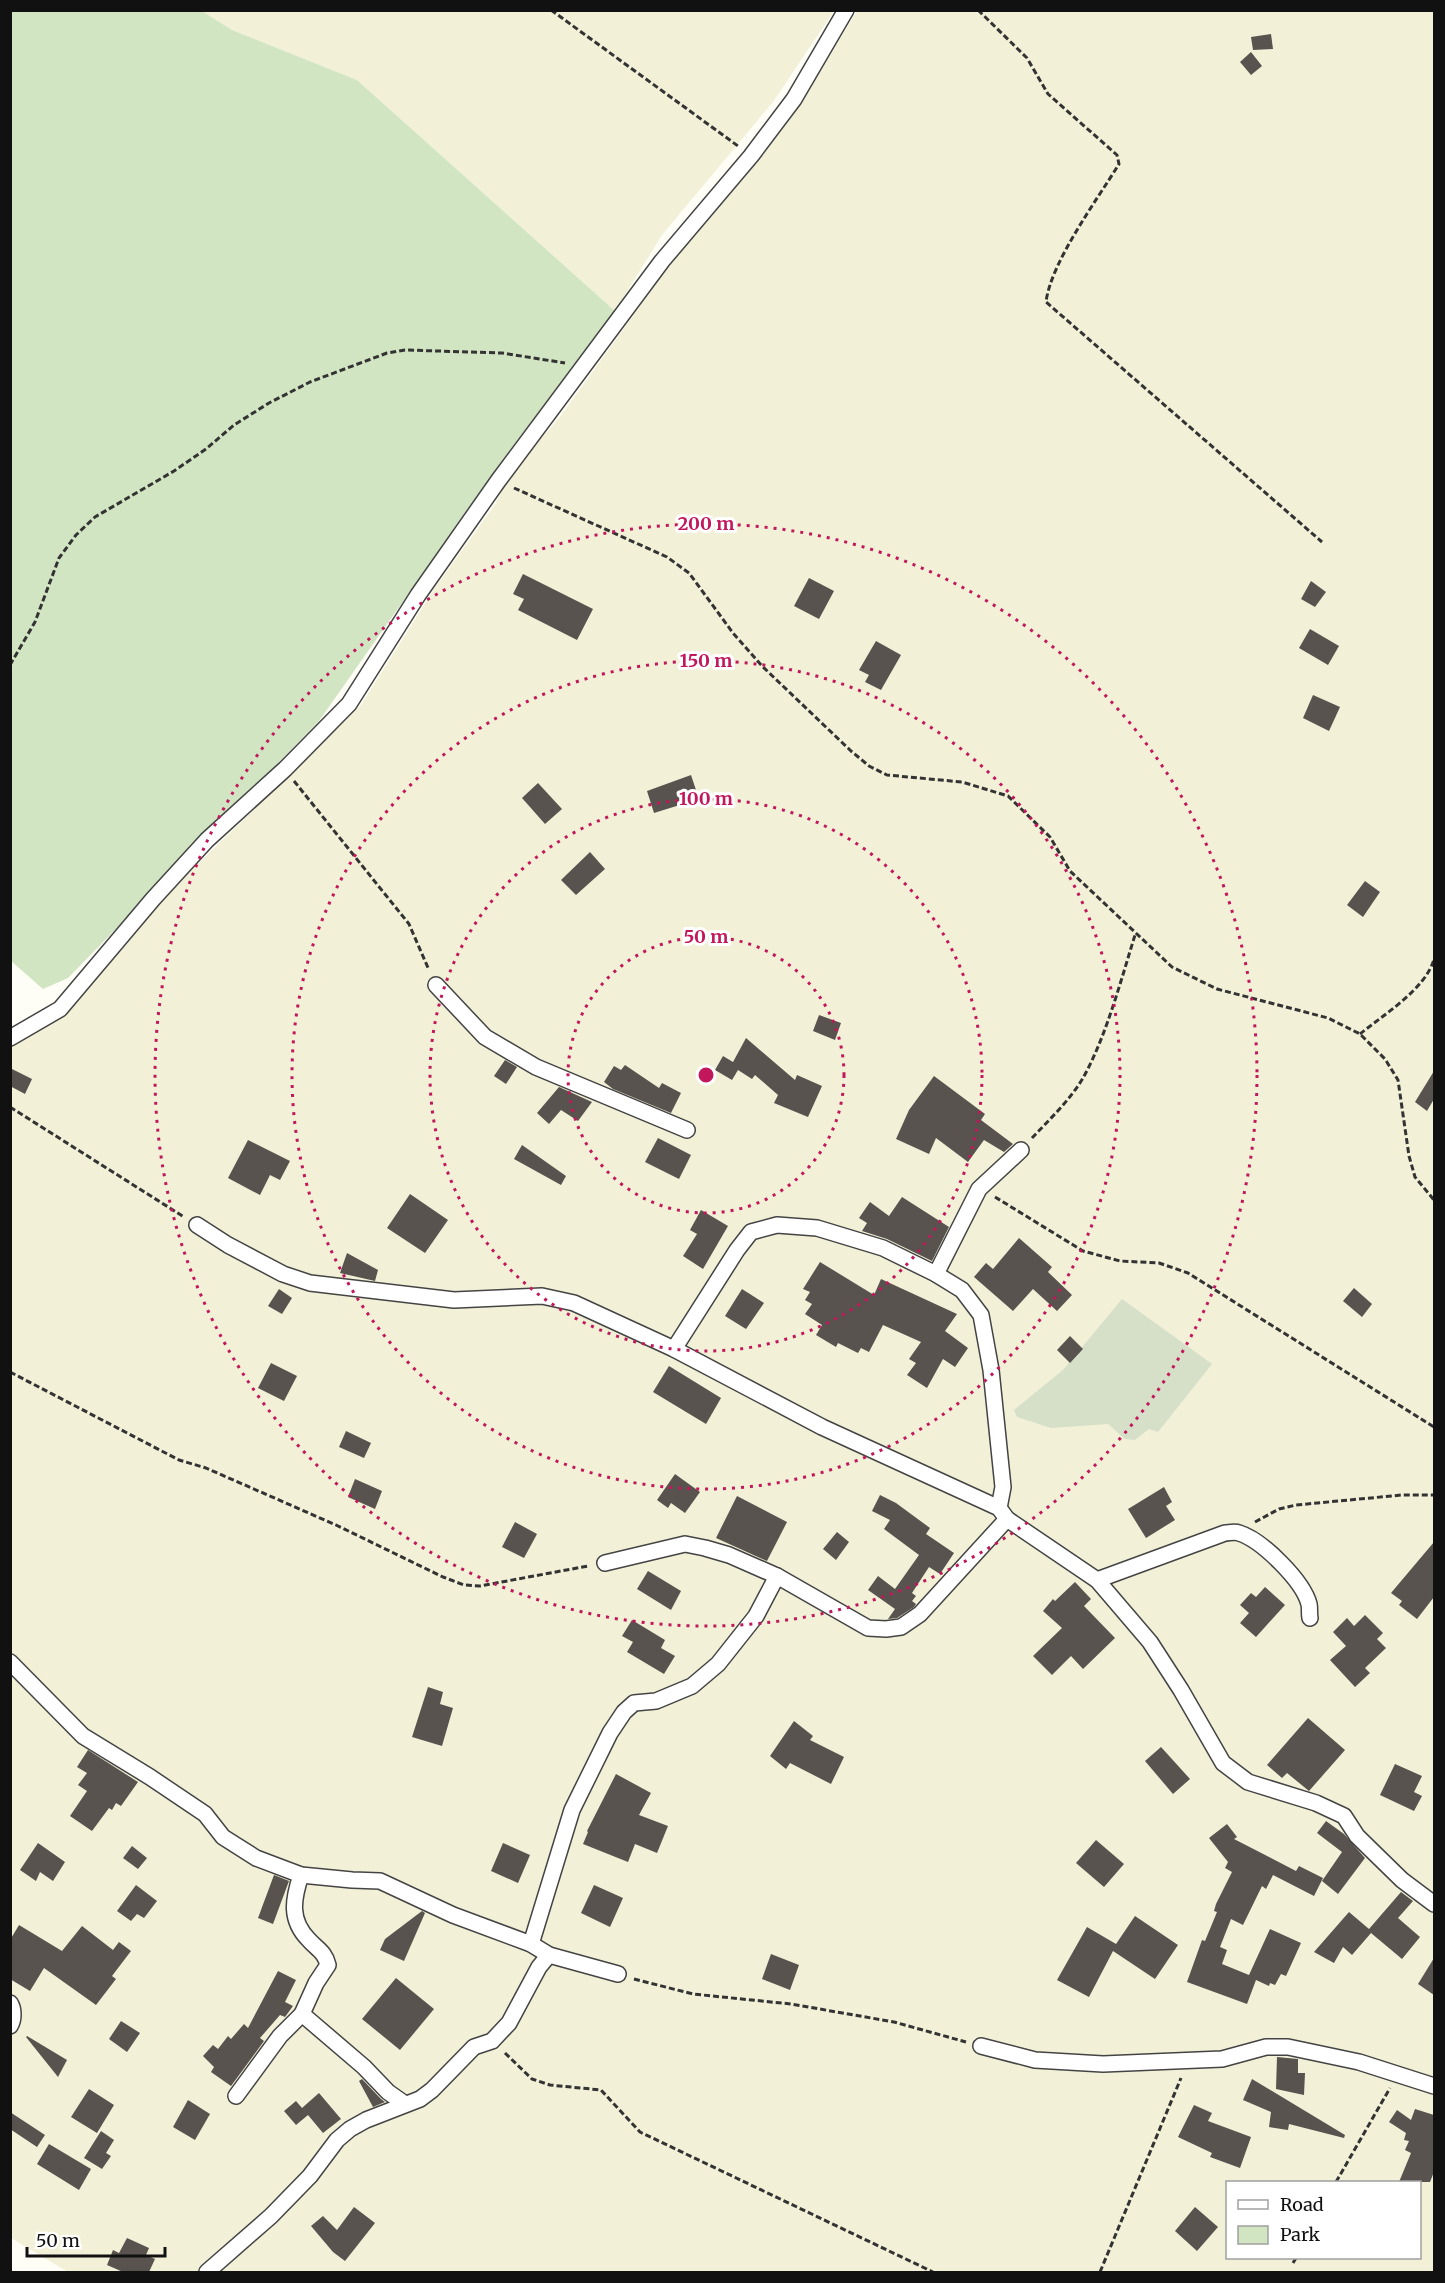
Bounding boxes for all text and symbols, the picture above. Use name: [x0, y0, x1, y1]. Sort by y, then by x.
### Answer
text: 200 m: [678, 512, 734, 535]
text: 150 m: [680, 649, 732, 672]
text: 100 m: [679, 787, 733, 810]
text: 50 m: [684, 925, 728, 948]
centre of rings: [696, 1065, 716, 1085]
legend: [1226, 2181, 1421, 2259]
text: Road: [1280, 2193, 1324, 2216]
scale bar: [27, 2220, 165, 2258]
text: Park: [1280, 2223, 1321, 2246]
text: 50 m: [36, 2229, 80, 2252]

